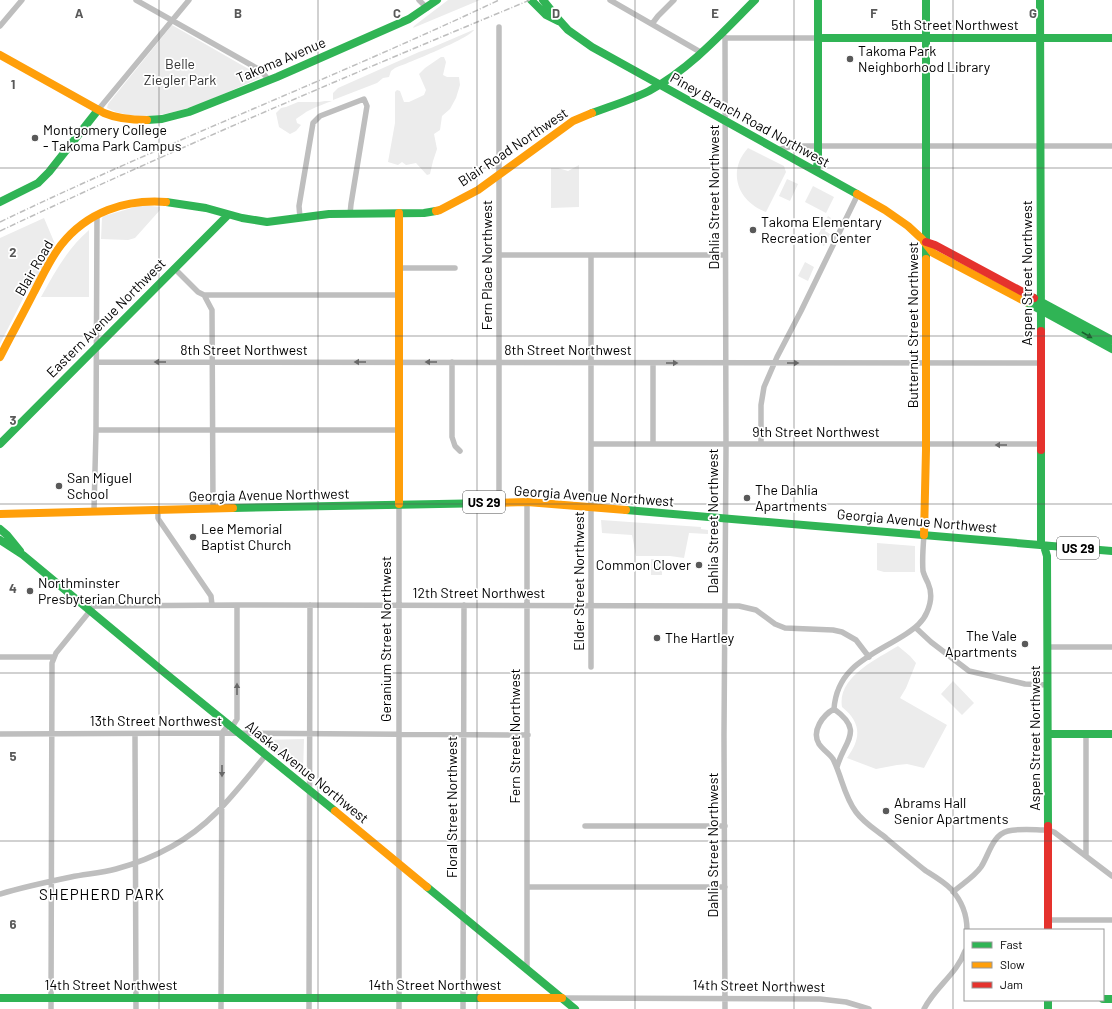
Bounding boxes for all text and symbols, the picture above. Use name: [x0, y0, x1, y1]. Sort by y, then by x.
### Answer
text: A: [75, 5, 84, 21]
text: B: [234, 5, 242, 21]
text: C: [393, 5, 401, 21]
text: D: [552, 5, 560, 21]
text: E: [711, 5, 719, 21]
text: F: [870, 5, 878, 21]
text: G: [1029, 5, 1037, 21]
street label: 5th Street Northwest: [891, 16, 1019, 33]
street label: Takoma Avenue: [234, 33, 328, 86]
place label: Takoma Park Neighborhood Library: [858, 42, 991, 75]
marker: Takoma Park Neighborhood Library: [845, 54, 855, 64]
park label: Belle Ziegler Park: [144, 55, 216, 88]
street label: Piney Branch Road Northwest: [668, 69, 833, 171]
text: 1: [11, 76, 15, 92]
street label: Blair Road Northwest: [455, 104, 571, 190]
place label: Montgomery College - Takoma Park Campus: [43, 121, 182, 154]
street label: Dahlia Street Northwest: [705, 125, 722, 269]
marker: Montgomery College - Takoma Park Campus: [30, 133, 40, 143]
street label: Fern Place Northwest: [478, 200, 495, 330]
street label: Aspen Street Northwest: [1018, 200, 1035, 346]
place label: Takoma Elementary Recreation Center: [761, 213, 882, 246]
marker: Takoma Elementary Recreation Center: [748, 225, 758, 235]
street label: Blair Road: [11, 237, 56, 299]
street label: Butternut Street Northwest: [904, 242, 921, 408]
text: 2: [9, 244, 17, 260]
street label: Eastern Avenue Northwest: [43, 255, 169, 381]
one-way arrow: [1082, 332, 1093, 339]
street label: 8th Street Northwest: [180, 341, 308, 358]
street label: 8th Street Northwest: [504, 341, 632, 358]
one-way arrow: [153, 359, 166, 365]
one-way arrow: [353, 359, 366, 365]
one-way arrow: [424, 359, 437, 365]
one-way arrow: [666, 360, 679, 366]
one-way arrow: [787, 360, 800, 366]
text: 3: [9, 412, 17, 428]
street label: 9th Street Northwest: [752, 423, 880, 440]
one-way arrow: [994, 442, 1007, 448]
street label: Dahlia Street Northwest: [704, 449, 721, 593]
place label: San Miguel School: [67, 469, 132, 502]
marker: San Miguel School: [54, 481, 64, 491]
street label: Georgia Avenue Northwest: [513, 481, 675, 510]
place label: The Dahlia Apartments: [755, 481, 827, 514]
street label: Georgia Avenue Northwest: [188, 485, 350, 504]
road number: US 29: [463, 491, 505, 513]
marker: The Dahlia Apartments: [742, 493, 752, 503]
street label: Georgia Avenue Northwest: [836, 505, 998, 536]
street label: Elder Street Northwest: [570, 511, 587, 651]
place label: Lee Memorial Baptist Church: [201, 520, 291, 553]
marker: Lee Memorial Baptist Church: [188, 532, 198, 542]
road number: US 29: [1057, 537, 1099, 559]
street label: Geranium Street Northwest: [377, 556, 394, 722]
place label: Common Clover: [596, 556, 691, 573]
marker: Common Clover: [694, 560, 704, 570]
place label: Northminster Presbyterian Church: [38, 574, 161, 607]
text: 4: [9, 580, 17, 596]
street label: 12th Street Northwest: [413, 584, 545, 601]
marker: Northminster Presbyterian Church: [25, 586, 35, 596]
place label: The Vale Apartments: [945, 627, 1017, 660]
place label: The Hartley: [665, 629, 735, 646]
marker: The Hartley: [652, 633, 662, 643]
marker: The Vale Apartments: [1020, 639, 1030, 649]
street label: Aspen Street Northwest: [1026, 665, 1043, 811]
street label: Fern Street Northwest: [506, 668, 523, 804]
one-way arrow: [234, 682, 240, 695]
street label: 13th Street Northwest: [90, 712, 222, 729]
street label: Alaska Avenue Northwest: [242, 717, 372, 827]
street label: Floral Street Northwest: [443, 736, 460, 878]
text: 5: [9, 748, 17, 764]
one-way arrow: [219, 765, 225, 778]
street label: Dahlia Street Northwest: [704, 773, 721, 917]
place label: Abrams Hall Senior Apartments: [894, 794, 1009, 827]
marker: Abrams Hall Senior Apartments: [881, 806, 891, 816]
district label: SHEPHERD PARK: [39, 885, 165, 903]
text: 6: [10, 916, 17, 932]
legend: [964, 929, 1104, 1001]
text: Fast: [1000, 937, 1023, 951]
text: Slow: [1000, 957, 1025, 971]
street label: 14th Street Northwest: [45, 976, 178, 993]
street label: 14th Street Northwest: [369, 976, 502, 993]
street label: 14th Street Northwest: [692, 976, 826, 995]
text: Jam: [1000, 977, 1023, 991]

